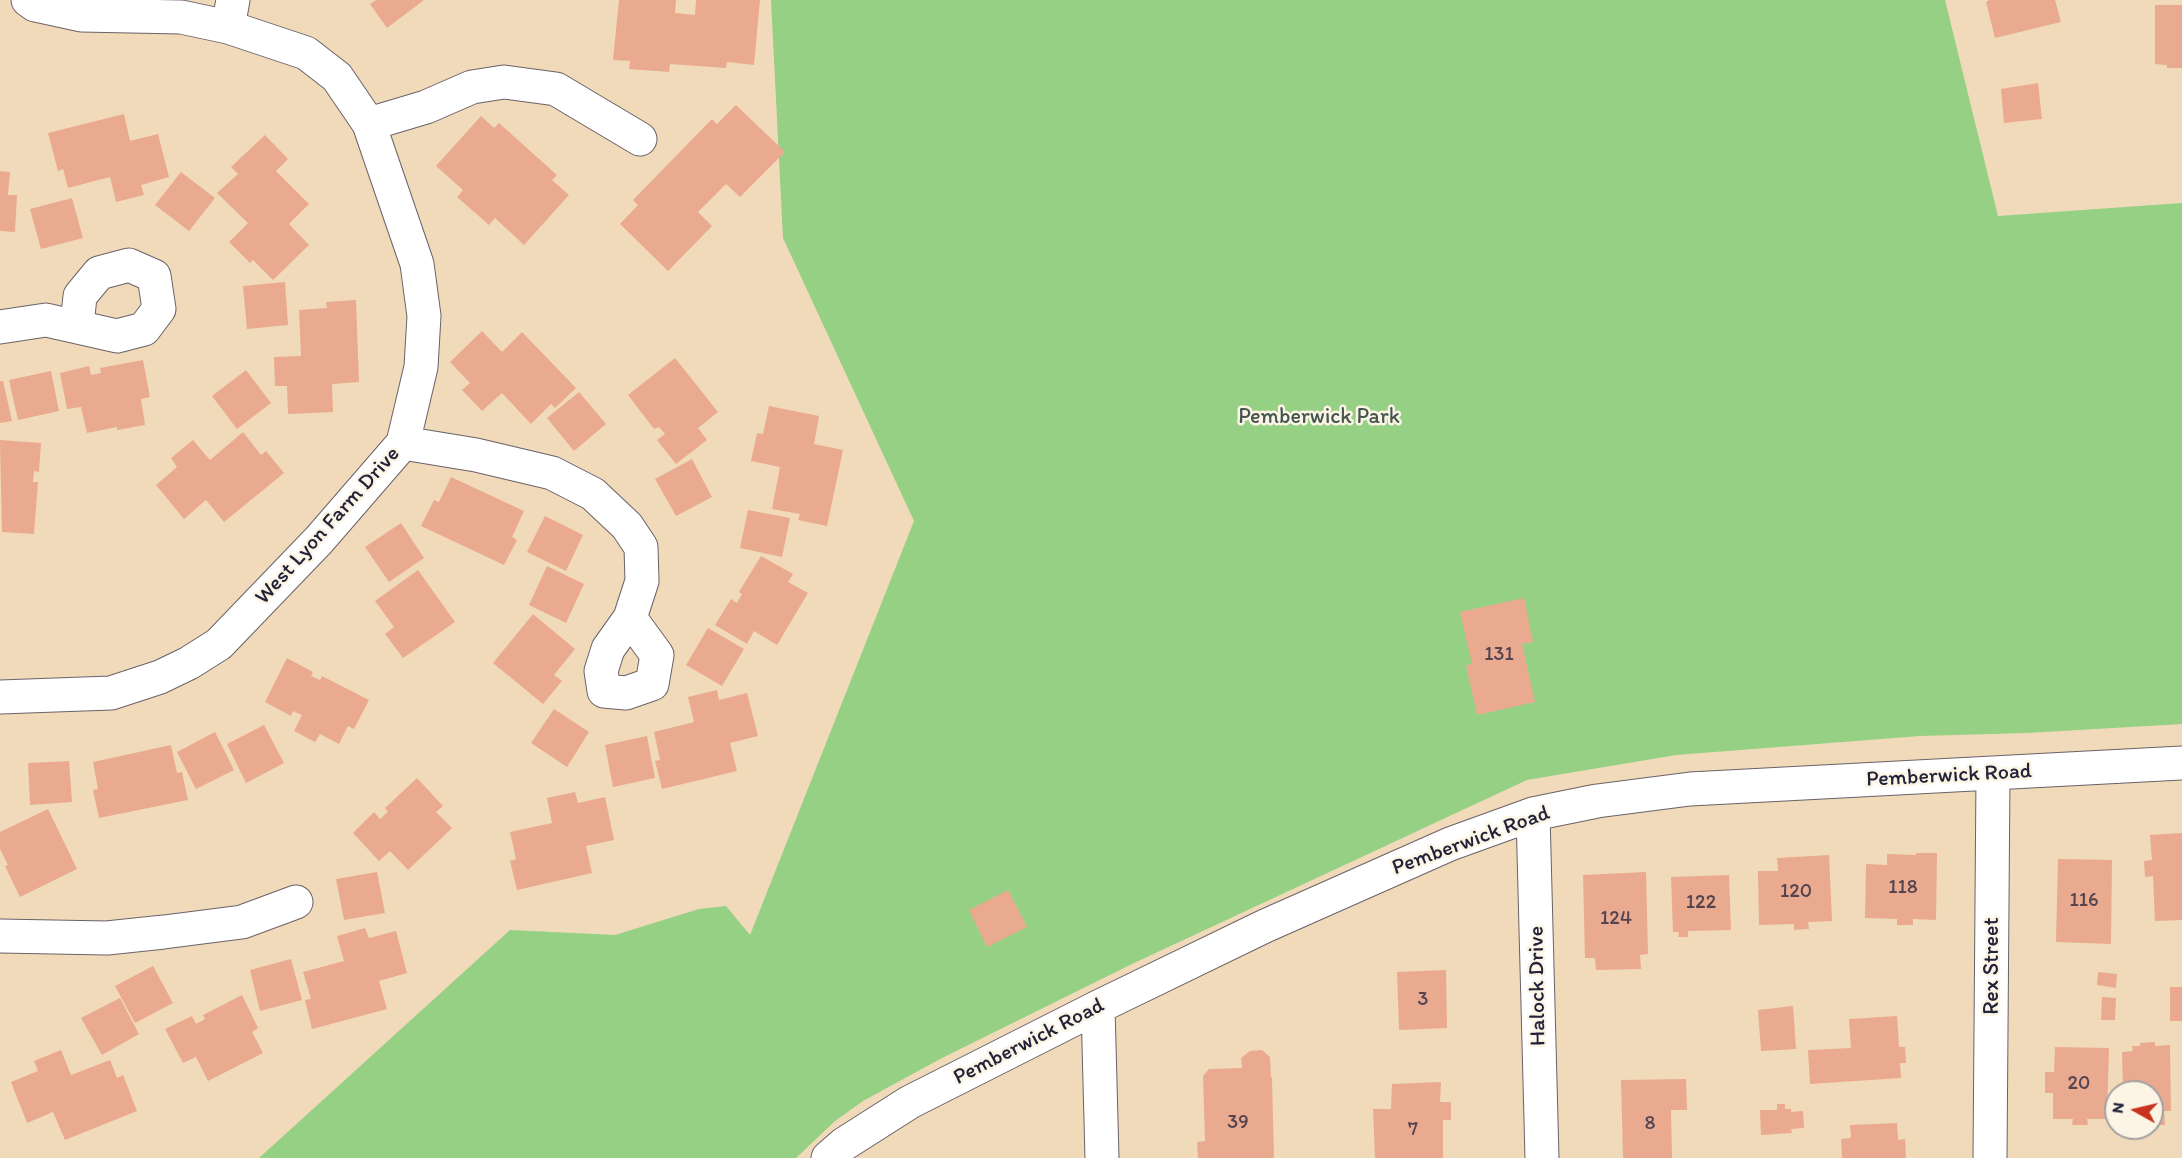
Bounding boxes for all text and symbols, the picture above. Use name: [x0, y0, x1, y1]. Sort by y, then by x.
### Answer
park label: Pemberwick Park: [1238, 404, 1400, 430]
street label: West Lyon Farm Drive: [250, 442, 406, 610]
house number: 131: [1484, 643, 1514, 667]
street label: Pemberwick Road: [1866, 758, 2032, 794]
street label: Pemberwick Road: [1389, 800, 1553, 882]
house number: 118: [1888, 876, 1918, 900]
house number: 120: [1780, 880, 1812, 904]
house number: 116: [2069, 889, 2099, 913]
house number: 122: [1686, 891, 1716, 915]
house number: 124: [1600, 907, 1632, 931]
street label: Rex Street: [1979, 917, 2005, 1015]
street label: Halock Drive: [1524, 926, 1552, 1046]
house number: 3: [1418, 988, 1428, 1012]
street label: Pemberwick Road: [949, 993, 1109, 1091]
house number: 20: [2068, 1072, 2090, 1096]
north arrow: [2104, 1080, 2164, 1140]
text: N: [2108, 1101, 2128, 1114]
house number: 39: [1227, 1111, 1249, 1135]
house number: 8: [1645, 1112, 1655, 1136]
house number: 7: [1408, 1118, 1418, 1142]

